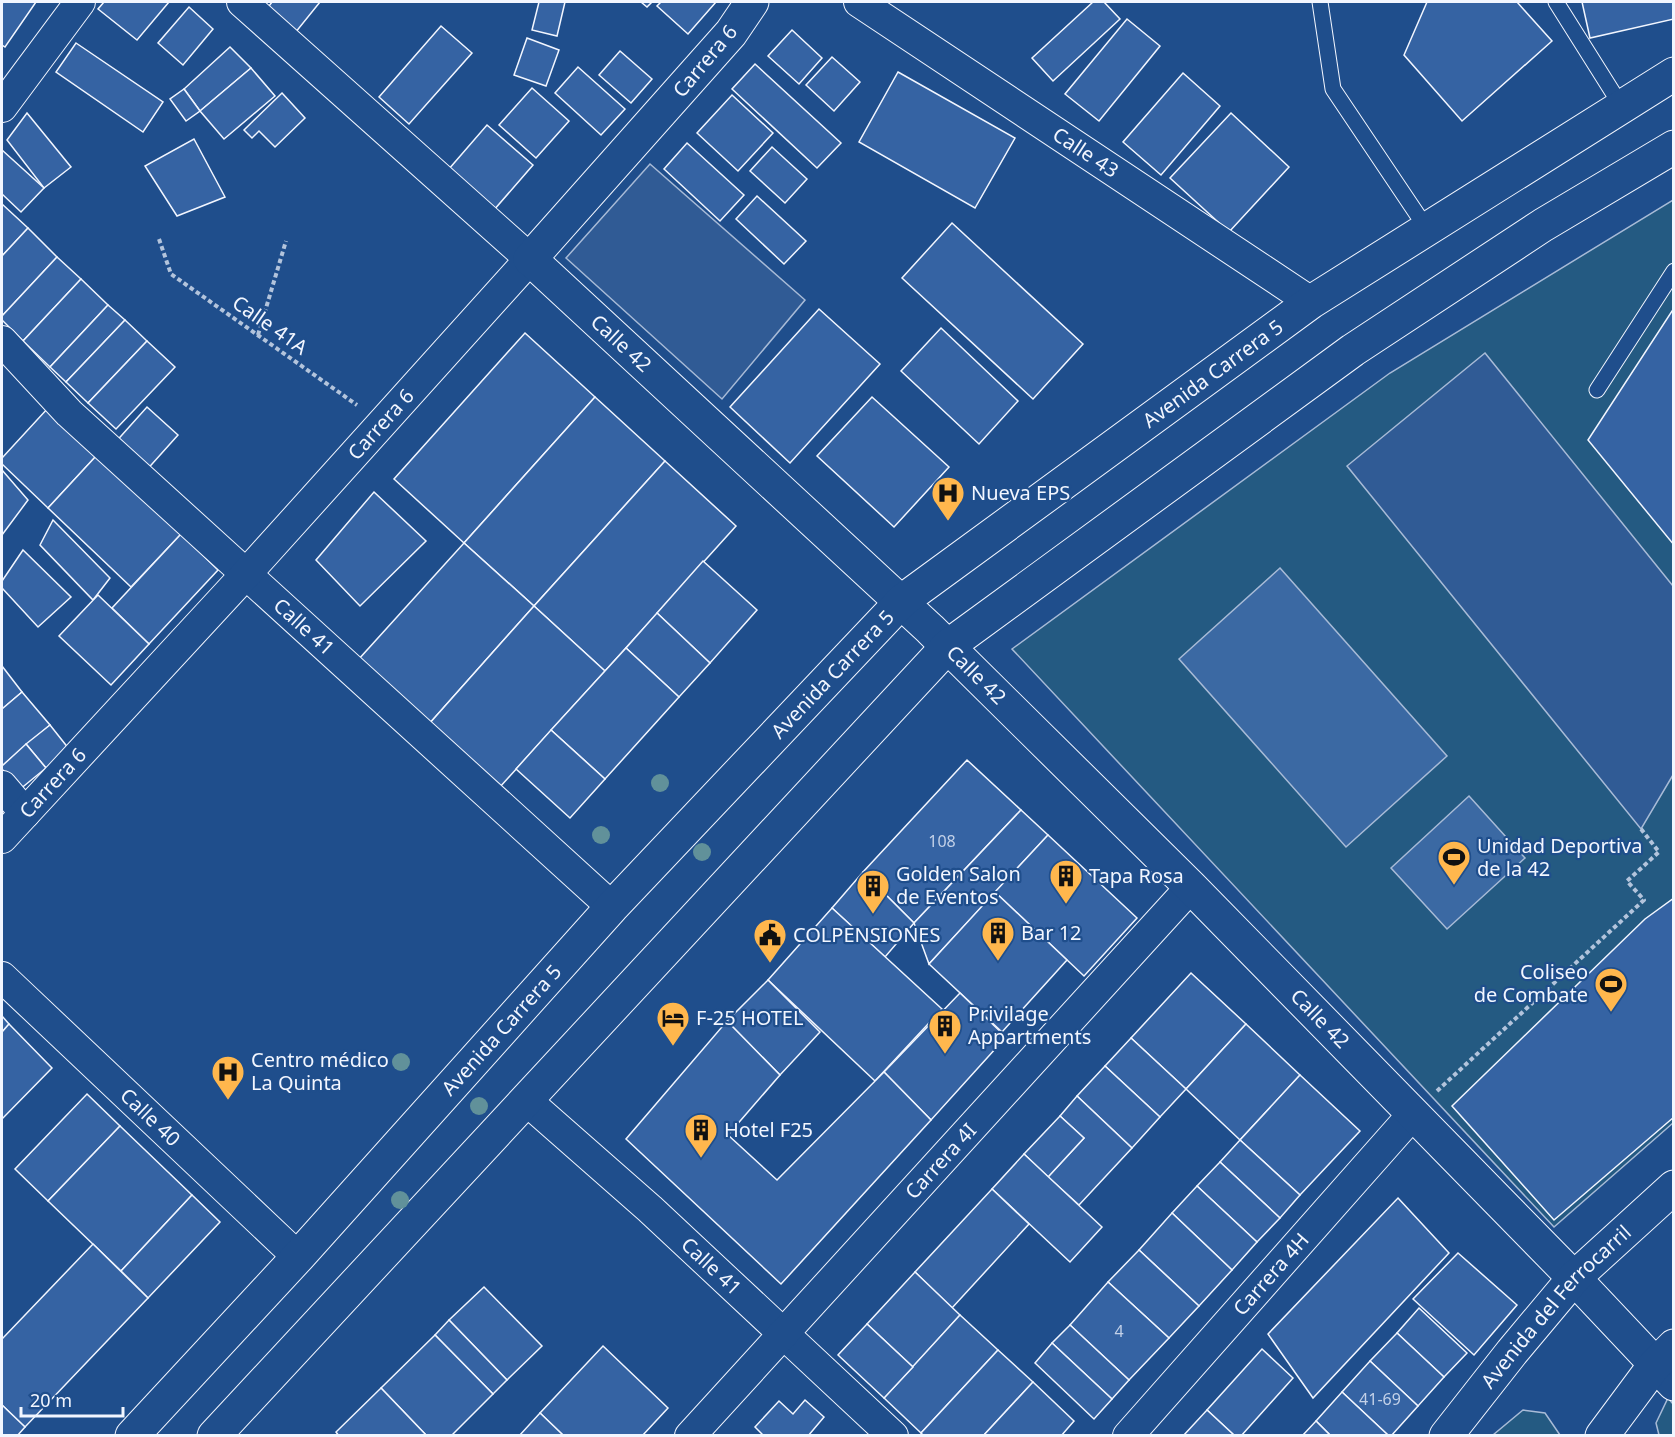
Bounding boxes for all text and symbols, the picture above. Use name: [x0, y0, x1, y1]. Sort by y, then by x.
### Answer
street label: Carrera 6: [666, 19, 743, 103]
street label: Calle 43: [1048, 120, 1124, 184]
street label: Calle 41A: [227, 289, 314, 361]
street label: Calle 42: [585, 308, 658, 378]
street label: Avenida Carrera 5: [1137, 313, 1288, 434]
street label: Carrera 6: [341, 383, 420, 465]
hospital icon: Nueva EPS: [930, 475, 966, 522]
place label: Nueva EPS: [971, 479, 1070, 506]
street label: Calle 41: [268, 592, 341, 661]
street label: Avenida Carrera 5: [765, 604, 900, 744]
street label: Calle 42: [941, 639, 1012, 710]
street label: Carrera 6: [13, 741, 92, 824]
house number: 108: [928, 830, 956, 852]
place label: Unidad Deportiva de la 42: [1477, 832, 1642, 882]
sports icon: Unidad Deportiva de la 42: [1436, 839, 1472, 886]
building icon: Tapa Rosa: [1048, 858, 1084, 905]
place label: Golden Salon de Eventos: [896, 860, 1021, 910]
place label: Tapa Rosa: [1089, 862, 1184, 889]
building icon: Golden Salon de Eventos: [855, 868, 891, 915]
building icon: Bar 12: [980, 915, 1016, 962]
public building icon: COLPENSIONES: [752, 917, 788, 964]
place label: Bar 12: [1021, 919, 1082, 946]
place label: COLPENSIONES: [793, 921, 940, 948]
street label: Avenida Carrera 5: [435, 958, 567, 1101]
place label: Coliseo de Combate: [1474, 958, 1588, 1008]
sports icon: Coliseo de Combate: [1593, 966, 1629, 1013]
street label: Calle 42: [1285, 983, 1356, 1054]
hotel icon: F-25 HOTEL: [655, 1000, 691, 1047]
place label: Privilage Appartments: [968, 1000, 1091, 1050]
place label: F-25 HOTEL: [696, 1004, 803, 1031]
building icon: Privilage Appartments: [927, 1008, 963, 1055]
place label: Centro médico La Quinta: [251, 1046, 389, 1096]
hospital icon: Centro médico La Quinta: [210, 1054, 246, 1101]
street label: Calle 40: [115, 1082, 187, 1152]
building icon: Hotel F25: [683, 1112, 719, 1159]
place label: Hotel F25: [724, 1116, 813, 1143]
street label: Carrera 4I: [899, 1117, 982, 1205]
street label: Avenida del Ferrocarril: [1474, 1219, 1637, 1394]
street label: Carrera 4H: [1227, 1227, 1315, 1321]
street label: Calle 41: [676, 1231, 748, 1301]
house number: 4: [1114, 1320, 1124, 1342]
scale bar: [21, 1380, 123, 1418]
text: 20 m: [30, 1388, 72, 1412]
house number: 41-69: [1359, 1388, 1401, 1410]

